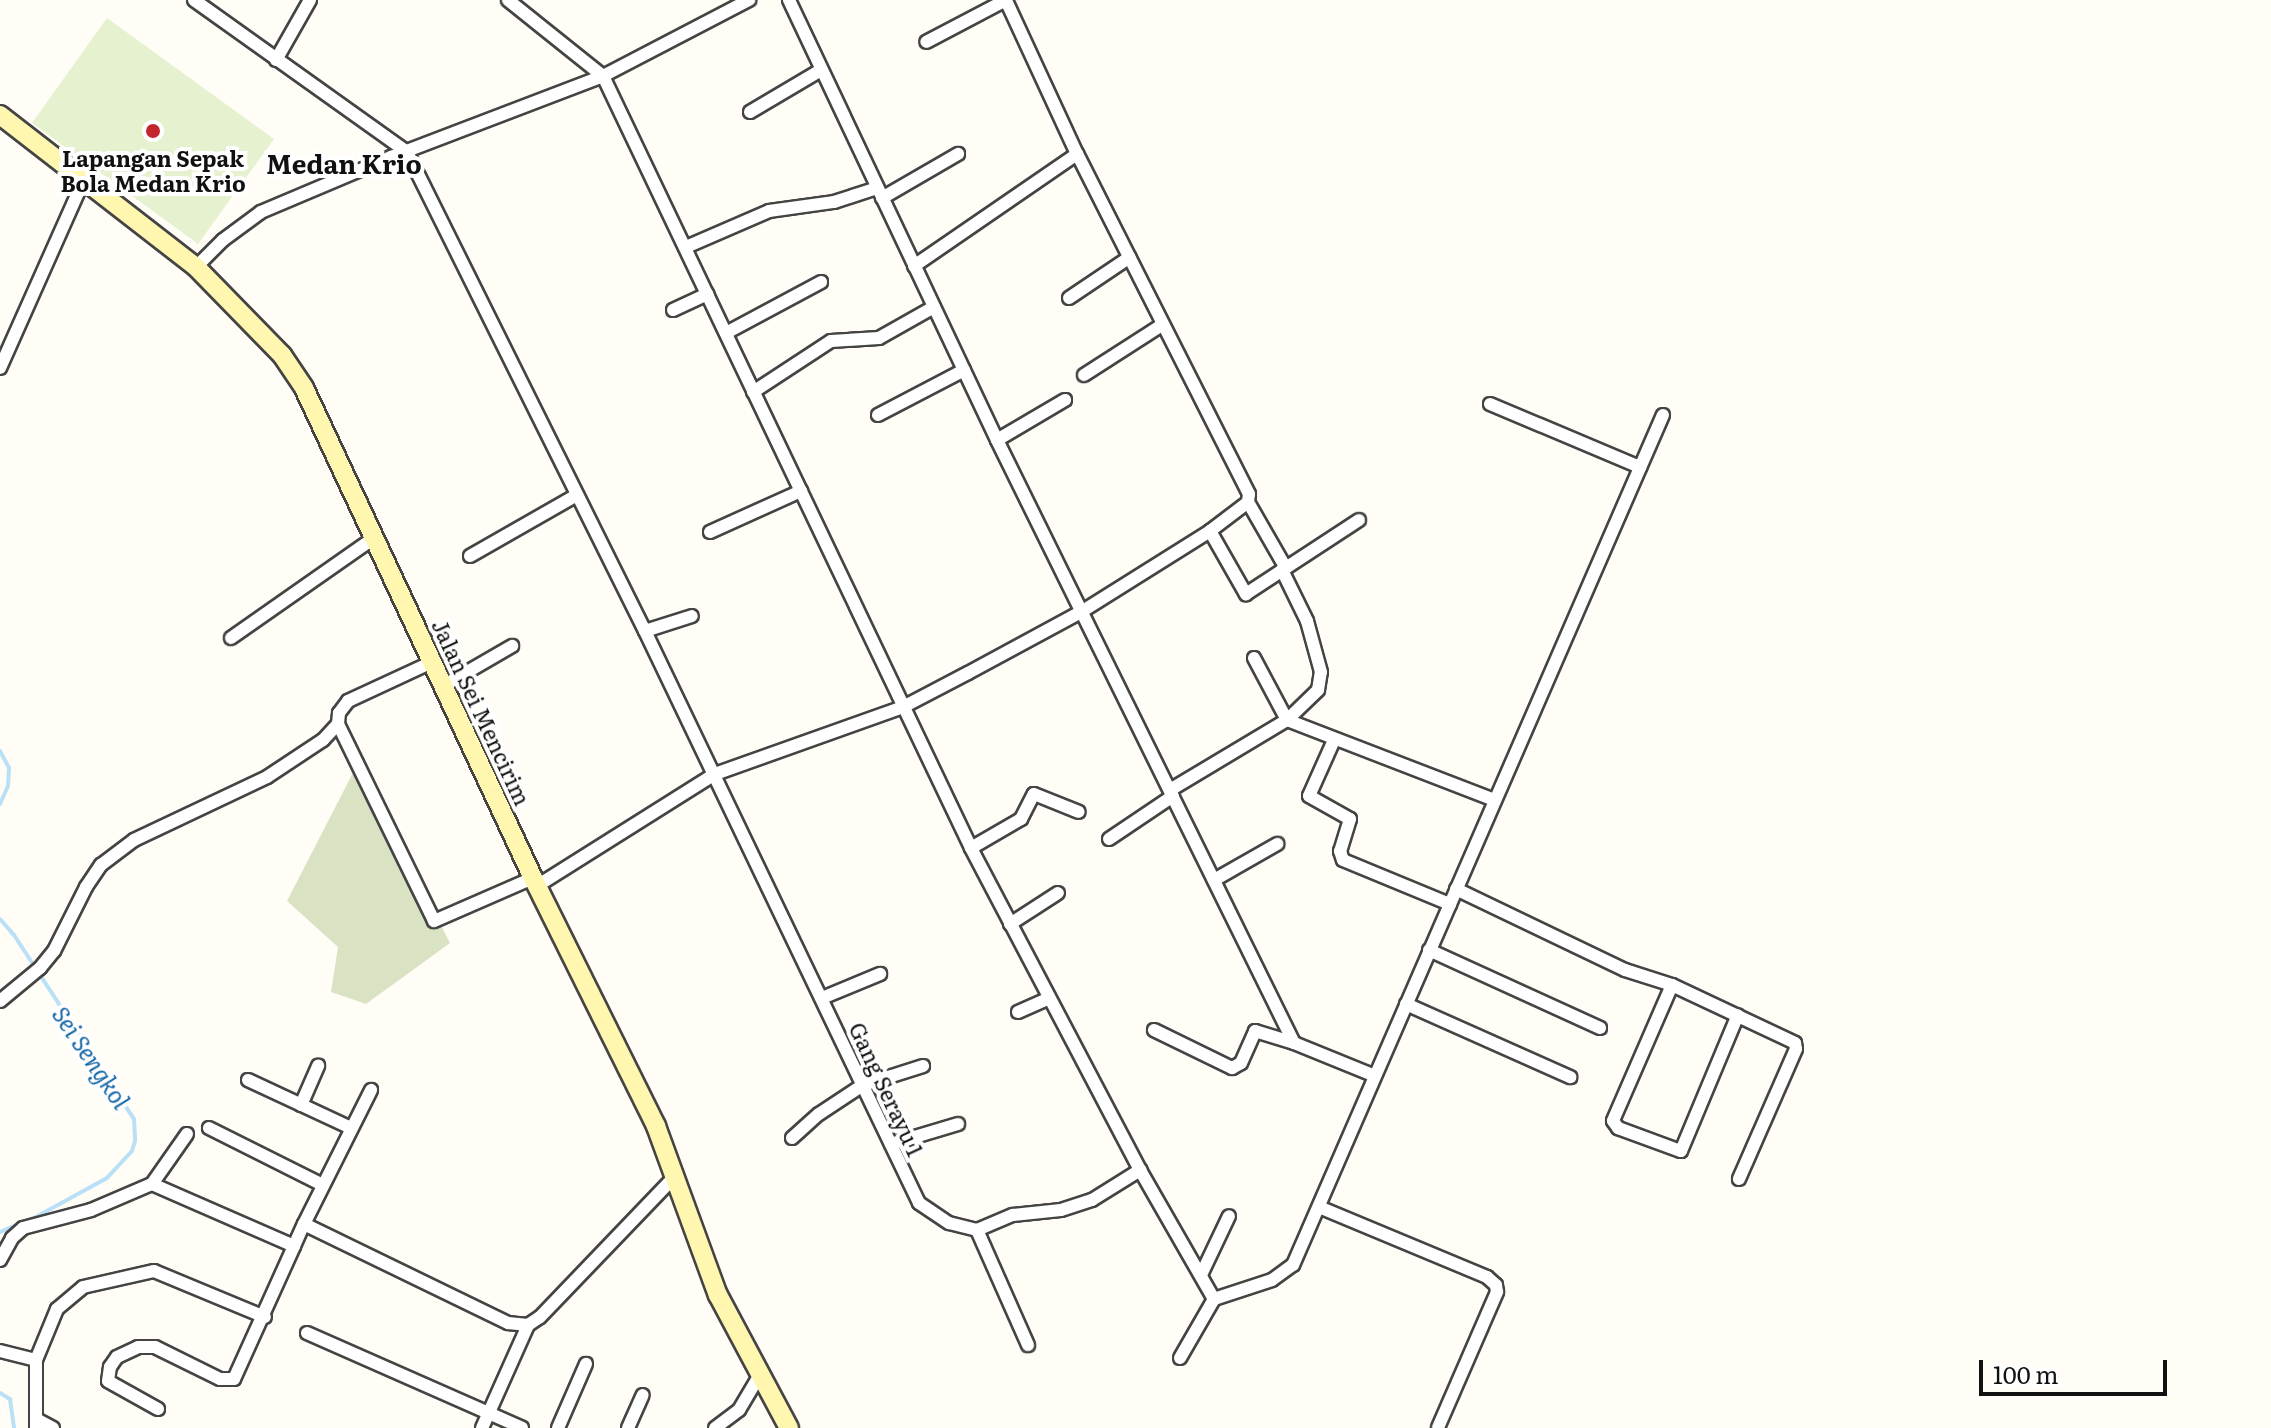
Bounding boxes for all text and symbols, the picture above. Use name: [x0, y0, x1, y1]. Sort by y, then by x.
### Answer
marker: Lapangan Sepak Bola Medan Krio: [144, 122, 162, 140]
place label: Lapangan Sepak Bola Medan Krio: [60, 144, 246, 196]
district label: Medan Krio: [266, 147, 422, 179]
street label: Jalan Sei Mencirim: [427, 615, 537, 809]
water label: Sei Sengkol: [47, 1000, 137, 1114]
street label: Gang Serayu 1: [844, 1018, 930, 1160]
scale bar: [1983, 1344, 2171, 1394]
text: 100 m: [1993, 1356, 2059, 1391]

